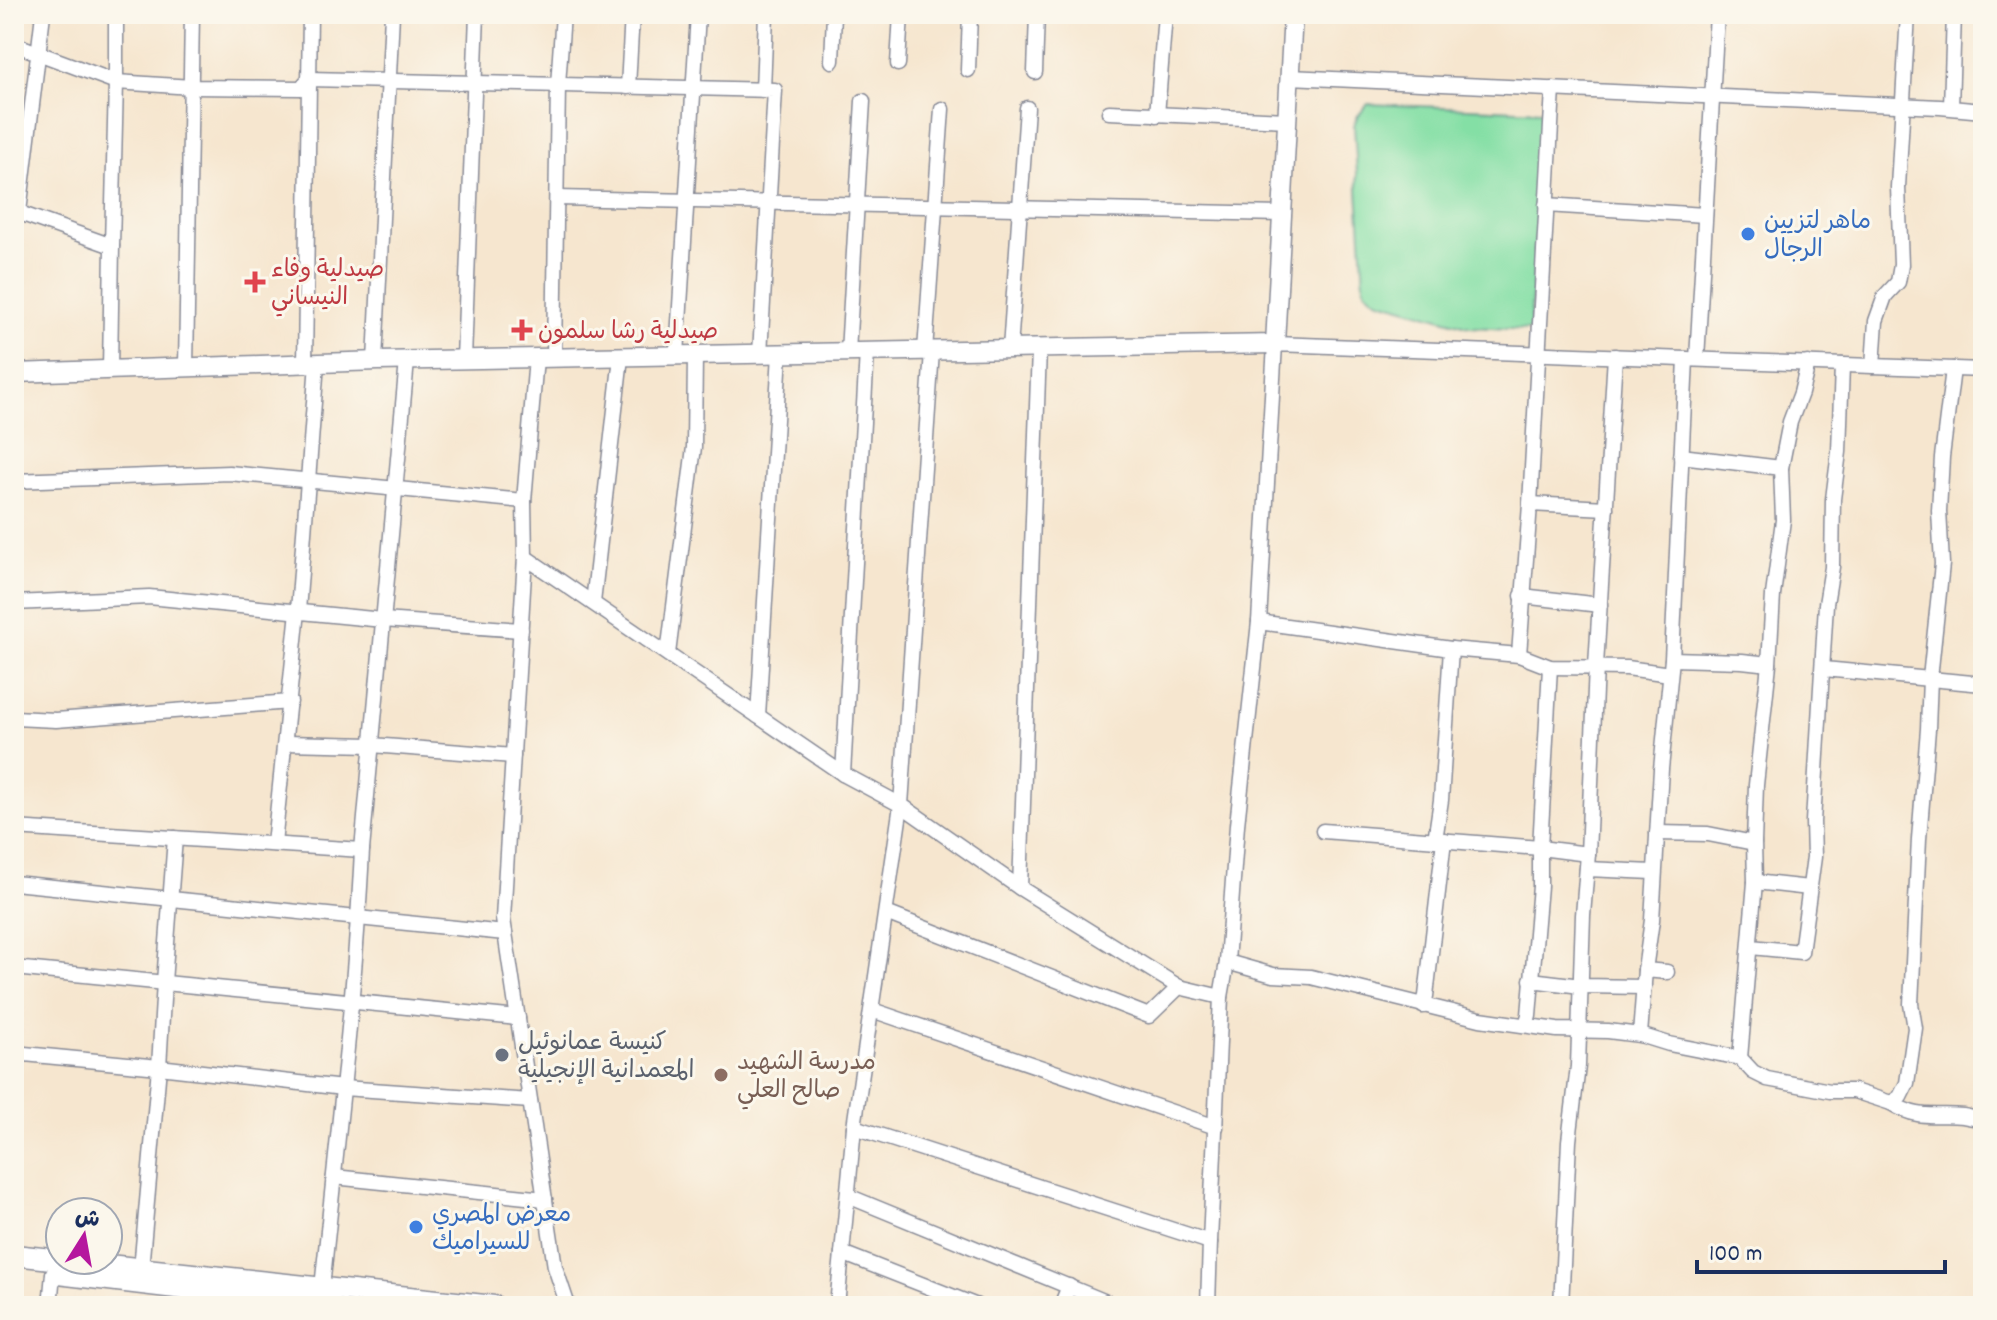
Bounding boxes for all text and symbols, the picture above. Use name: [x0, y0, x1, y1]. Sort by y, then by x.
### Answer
place label: ماهر لتزيين الرجال: [1764, 206, 1871, 268]
marker: ماهر لتزيين الرجال: [1739, 225, 1757, 243]
place label: صيدلية وفاء النيساني: [271, 254, 384, 317]
marker: صيدلية وفاء النيساني: [246, 273, 264, 291]
place label: صيدلية رشا سلمون: [538, 316, 718, 350]
marker: صيدلية رشا سلمون: [513, 321, 531, 339]
place label: كنيسة عمانوئيل المعمدانية الإنجيلية: [518, 1027, 694, 1089]
marker: كنيسة عمانوئيل المعمدانية الإنجيلية: [493, 1046, 511, 1064]
place label: مدرسة الشهيد صالح العلي: [737, 1047, 876, 1110]
marker: مدرسة الشهيد صالح العلي: [712, 1066, 730, 1084]
north arrow: [44, 1196, 124, 1276]
place label: معرض المصري للسيراميك: [432, 1199, 571, 1261]
text: ش: [72, 1202, 102, 1237]
marker: معرض المصري للسيراميك: [407, 1218, 425, 1236]
scale bar: [1697, 1224, 1945, 1274]
text: 100 m: [1709, 1238, 1762, 1272]

